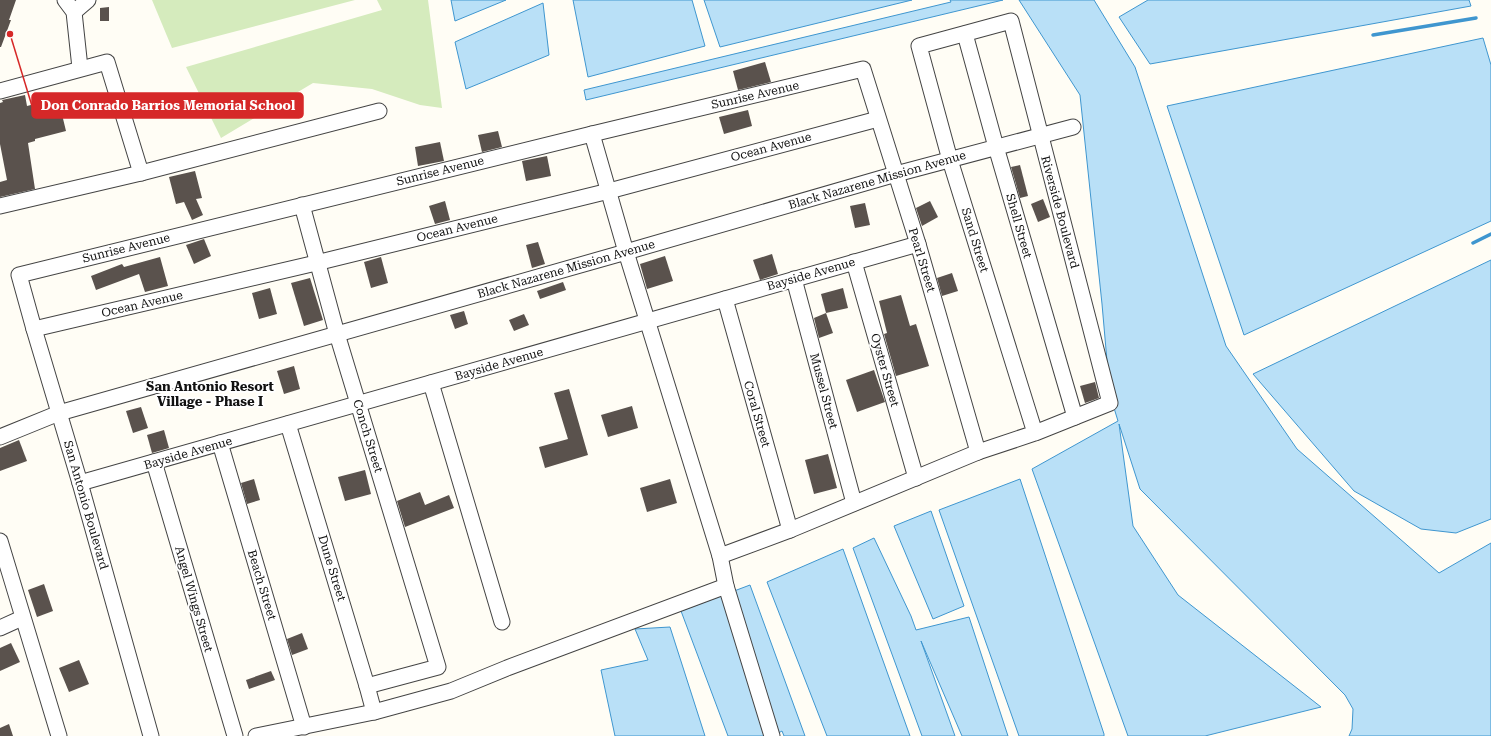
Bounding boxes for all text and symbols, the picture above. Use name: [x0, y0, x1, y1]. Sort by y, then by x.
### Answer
street label: Sunrise Avenue: [710, 78, 801, 112]
callout: Don Conrado Barrios Memorial School: [32, 93, 303, 118]
text: Don Conrado Barrios Memorial School: [41, 98, 296, 113]
street label: Ocean Avenue: [729, 129, 813, 165]
street label: Black Nazarene Mission Avenue: [787, 148, 968, 212]
street label: Sunrise Avenue: [395, 153, 486, 189]
street label: Riverside Boulevard: [1038, 154, 1082, 270]
street label: Shell Street: [1003, 192, 1035, 260]
street label: Sand Street: [959, 206, 992, 275]
street label: Ocean Avenue: [415, 211, 499, 245]
street label: Pearl Street: [906, 226, 939, 294]
street label: Sunrise Avenue: [81, 230, 172, 266]
street label: Black Nazarene Mission Avenue: [476, 237, 657, 301]
street label: Bayside Avenue: [765, 255, 857, 293]
street label: Ocean Avenue: [100, 288, 184, 320]
street label: Oyster Street: [868, 332, 902, 409]
street label: Bayside Avenue: [453, 345, 545, 383]
street label: Mussel Street: [807, 352, 841, 431]
district label: San Antonio Resort Village - Phase I: [146, 379, 275, 409]
street label: Coral Street: [741, 379, 773, 449]
street label: Conch Street: [350, 398, 386, 475]
street label: Bayside Avenue: [142, 434, 234, 472]
street label: San Antonio Boulevard: [61, 439, 111, 571]
street label: Dune Street: [315, 533, 349, 603]
street label: Angel Wings Street: [172, 544, 216, 654]
street label: Beach Street: [245, 548, 280, 622]

